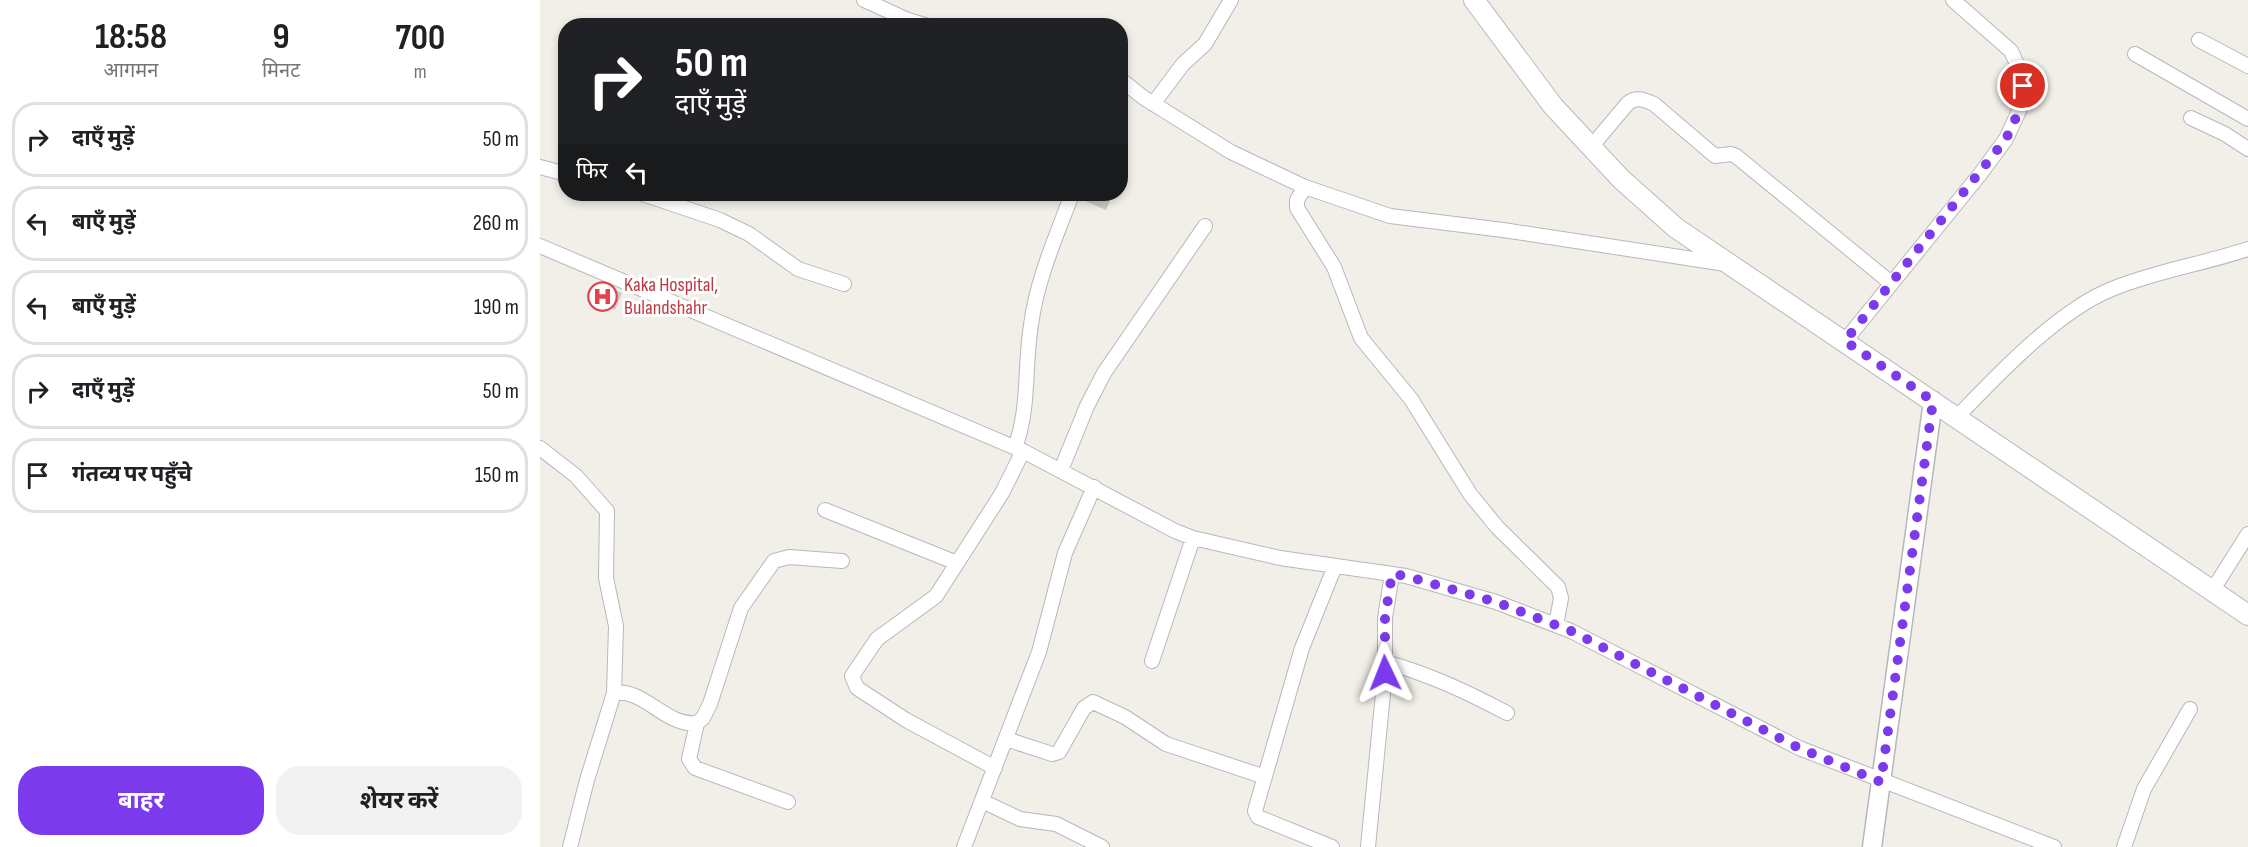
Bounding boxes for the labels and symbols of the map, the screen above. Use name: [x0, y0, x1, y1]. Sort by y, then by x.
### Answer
pin: [1997, 60, 2048, 111]
place label: Kaka Hospital, Bulandshahr: [624, 273, 718, 320]
hospital icon: Kaka Hospital, Bulandshahr: [587, 280, 619, 312]
position arrow: [1353, 641, 1417, 705]

